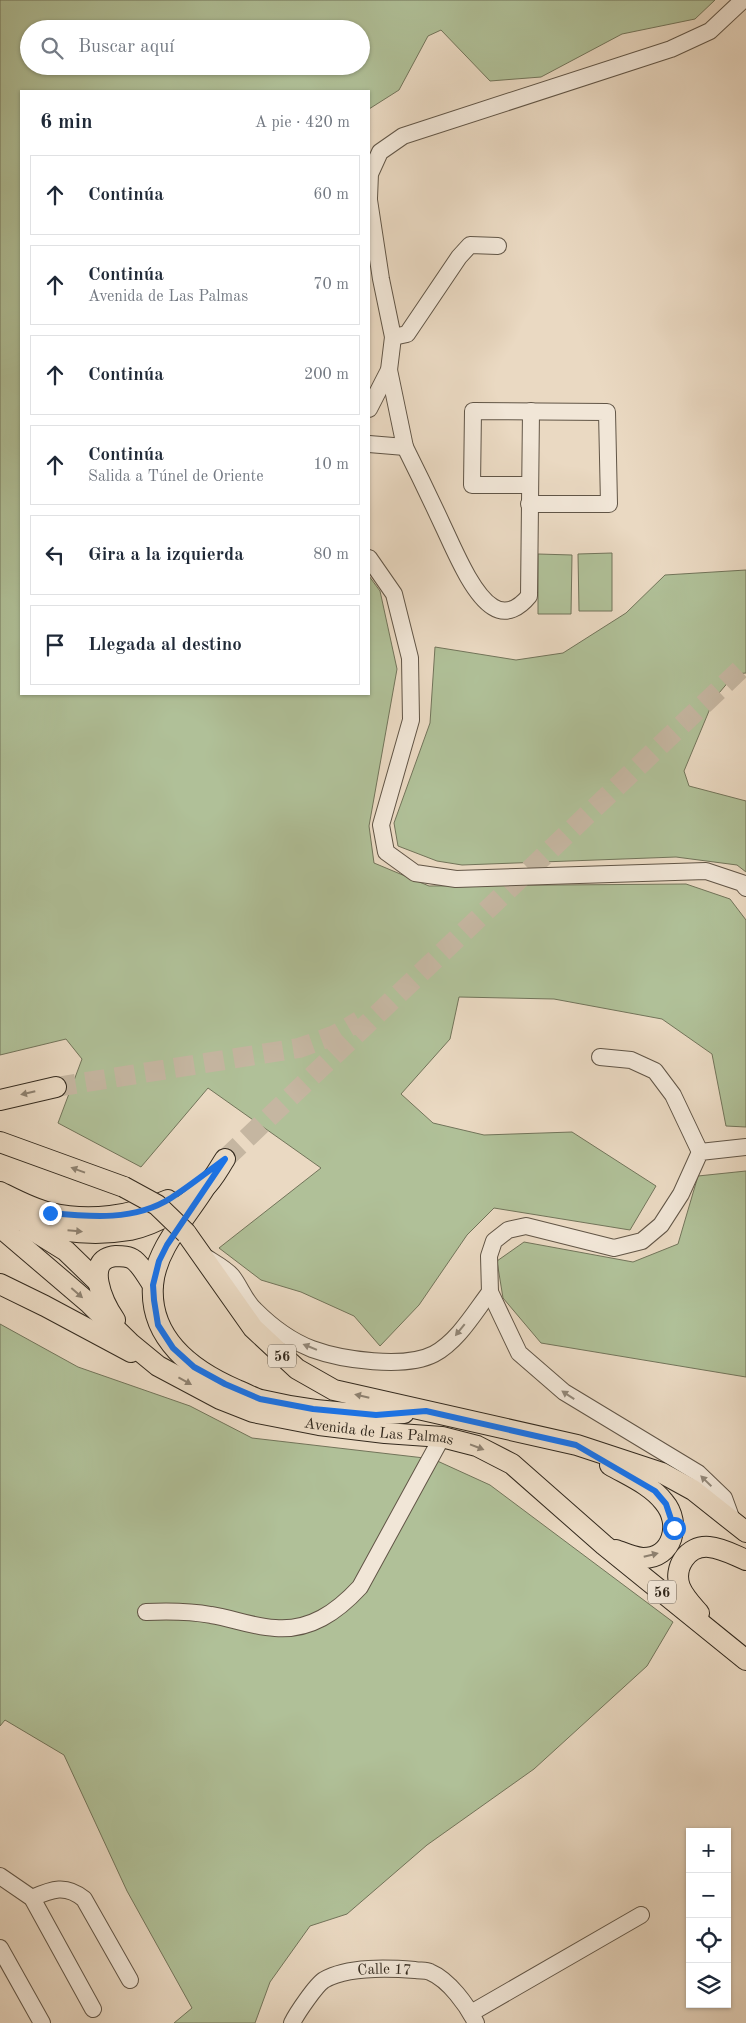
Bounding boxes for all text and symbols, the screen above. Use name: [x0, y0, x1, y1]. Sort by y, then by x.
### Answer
search box: [20, 20, 370, 75]
icon: search: [38, 34, 66, 62]
text: Buscar aquí: [78, 38, 174, 57]
text: 6 min: [40, 112, 93, 133]
text: A pie · 420 m: [255, 115, 350, 131]
icon: ahead: [41, 181, 69, 209]
text: Continúa: [88, 186, 164, 205]
text: 60 m: [313, 187, 349, 203]
text: Continúa: [88, 266, 164, 285]
icon: ahead: [41, 271, 69, 299]
text: 70 m: [313, 277, 349, 293]
text: Avenida de Las Palmas: [88, 289, 248, 305]
icon: ahead: [41, 361, 69, 389]
text: Continúa: [88, 366, 164, 385]
text: 200 m: [304, 367, 349, 383]
text: Continúa: [88, 446, 164, 465]
icon: ahead: [41, 451, 69, 479]
text: 10 m: [313, 457, 349, 473]
text: Salida a Túnel de Oriente: [88, 469, 264, 485]
icon: left: [41, 541, 69, 569]
text: Gira a la izquierda: [88, 546, 244, 565]
text: 80 m: [313, 547, 349, 563]
icon: arrive: [41, 631, 69, 659]
text: Llegada al destino: [88, 636, 242, 655]
one-way arrow: [20, 1089, 35, 1097]
one-way arrow: [70, 1166, 85, 1174]
route end: [39, 1202, 62, 1225]
one-way arrow: [67, 1227, 83, 1235]
one-way arrow: [70, 1287, 83, 1298]
one-way arrow: [454, 1323, 465, 1336]
one-way arrow: [302, 1343, 317, 1351]
road number: 56: [268, 1344, 296, 1368]
one-way arrow: [178, 1376, 192, 1385]
one-way arrow: [562, 1390, 575, 1399]
one-way arrow: [354, 1392, 369, 1400]
street label: Avenida de Las Palmas: [303, 1416, 455, 1449]
one-way arrow: [470, 1443, 485, 1451]
one-way arrow: [700, 1475, 712, 1487]
route start: [663, 1517, 686, 1540]
one-way arrow: [643, 1551, 658, 1559]
road number: 56: [648, 1580, 676, 1604]
map controls: [686, 1828, 731, 2008]
button: +: [686, 1828, 731, 1873]
button: −: [686, 1873, 731, 1918]
button: locate: [686, 1918, 731, 1963]
street label: Calle 17: [357, 1963, 412, 1979]
button: layers: [686, 1963, 731, 2008]

